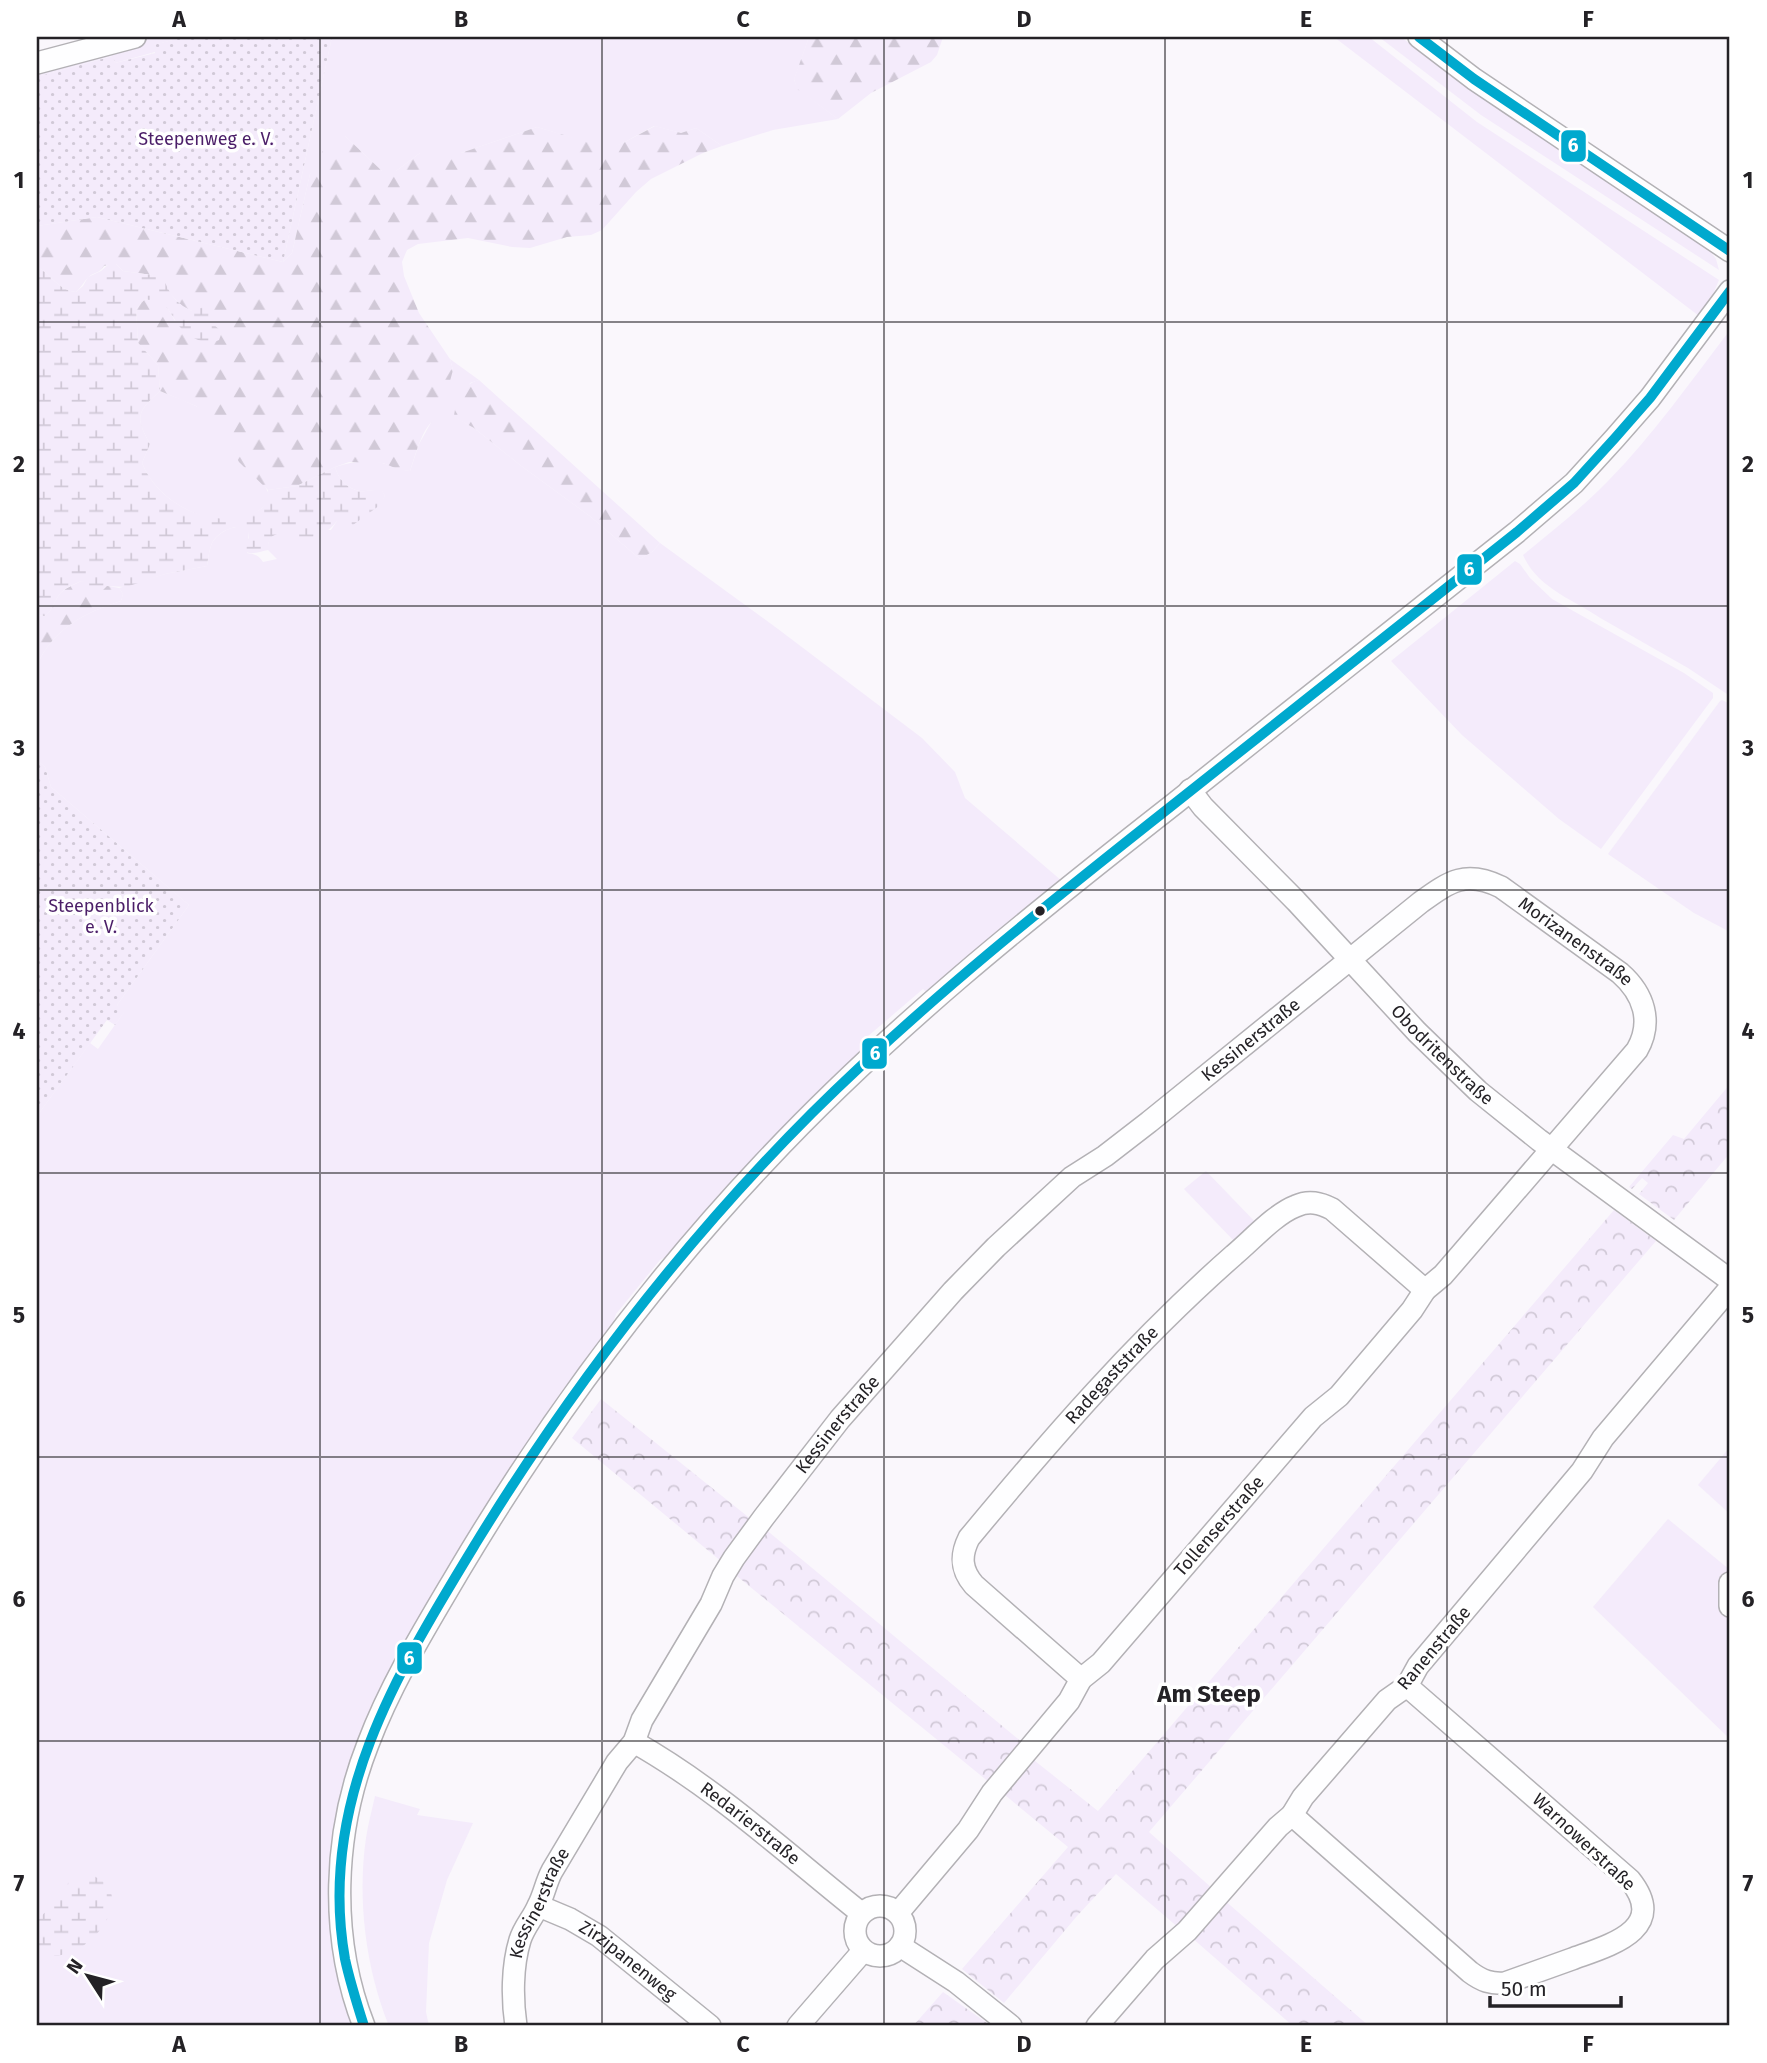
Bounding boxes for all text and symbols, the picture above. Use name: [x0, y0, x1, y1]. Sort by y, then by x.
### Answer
text: A: [171, 5, 186, 33]
text: B: [454, 5, 468, 33]
text: C: [736, 5, 750, 33]
text: D: [1017, 5, 1032, 33]
text: E: [1300, 5, 1312, 33]
text: F: [1582, 5, 1594, 33]
park label: Steepenweg e. V.: [138, 128, 274, 150]
line badge: 6: [1560, 129, 1587, 163]
text: 6: [1568, 134, 1579, 157]
text: 1: [14, 166, 24, 194]
text: 1: [1743, 166, 1753, 194]
text: 2: [13, 450, 25, 478]
text: 2: [1742, 450, 1754, 478]
line badge: 6: [1456, 553, 1483, 586]
text: 6: [1464, 558, 1475, 581]
text: 3: [12, 734, 25, 762]
text: 3: [1741, 734, 1754, 762]
street label: Morizanenstraße: [1514, 892, 1638, 990]
park label: Steepenblick e. V.: [48, 895, 155, 938]
unlabelled marker: [1033, 904, 1047, 918]
street label: Kessinerstraße: [1197, 993, 1304, 1086]
street label: Obodritenstraße: [1386, 1000, 1498, 1110]
text: 4: [13, 1017, 26, 1045]
text: 4: [1742, 1017, 1755, 1045]
line badge: 6: [861, 1037, 888, 1070]
text: 6: [870, 1042, 881, 1065]
text: 5: [13, 1301, 25, 1329]
text: 5: [1742, 1301, 1754, 1329]
street label: Radegaststraße: [1061, 1321, 1163, 1428]
street label: Kessinerstraße: [791, 1371, 884, 1478]
street label: Tollenserstraße: [1169, 1471, 1269, 1581]
text: 6: [13, 1585, 26, 1613]
text: 6: [1742, 1585, 1755, 1613]
street label: Ranenstraße: [1393, 1602, 1475, 1694]
line badge: 6: [396, 1641, 423, 1675]
text: 6: [404, 1647, 415, 1670]
district label: Am Steep: [1156, 1680, 1261, 1708]
street label: Redarierstraße: [696, 1777, 805, 1870]
street label: Warnowerstraße: [1528, 1789, 1640, 1895]
street label: Kessinerstraße: [505, 1844, 574, 1960]
text: 7: [14, 1869, 25, 1897]
text: 7: [1743, 1869, 1754, 1897]
street label: Zirzipanenweg: [575, 1916, 681, 2006]
north arrow: [52, 1940, 122, 2010]
text: N: [62, 1954, 88, 1978]
scale bar: [1490, 1965, 1622, 2009]
text: 50 m: [1501, 1976, 1547, 2002]
text: A: [171, 2030, 186, 2058]
text: B: [454, 2030, 468, 2058]
text: C: [736, 2030, 750, 2058]
text: D: [1017, 2030, 1032, 2058]
text: E: [1300, 2030, 1312, 2058]
text: F: [1582, 2030, 1594, 2058]

